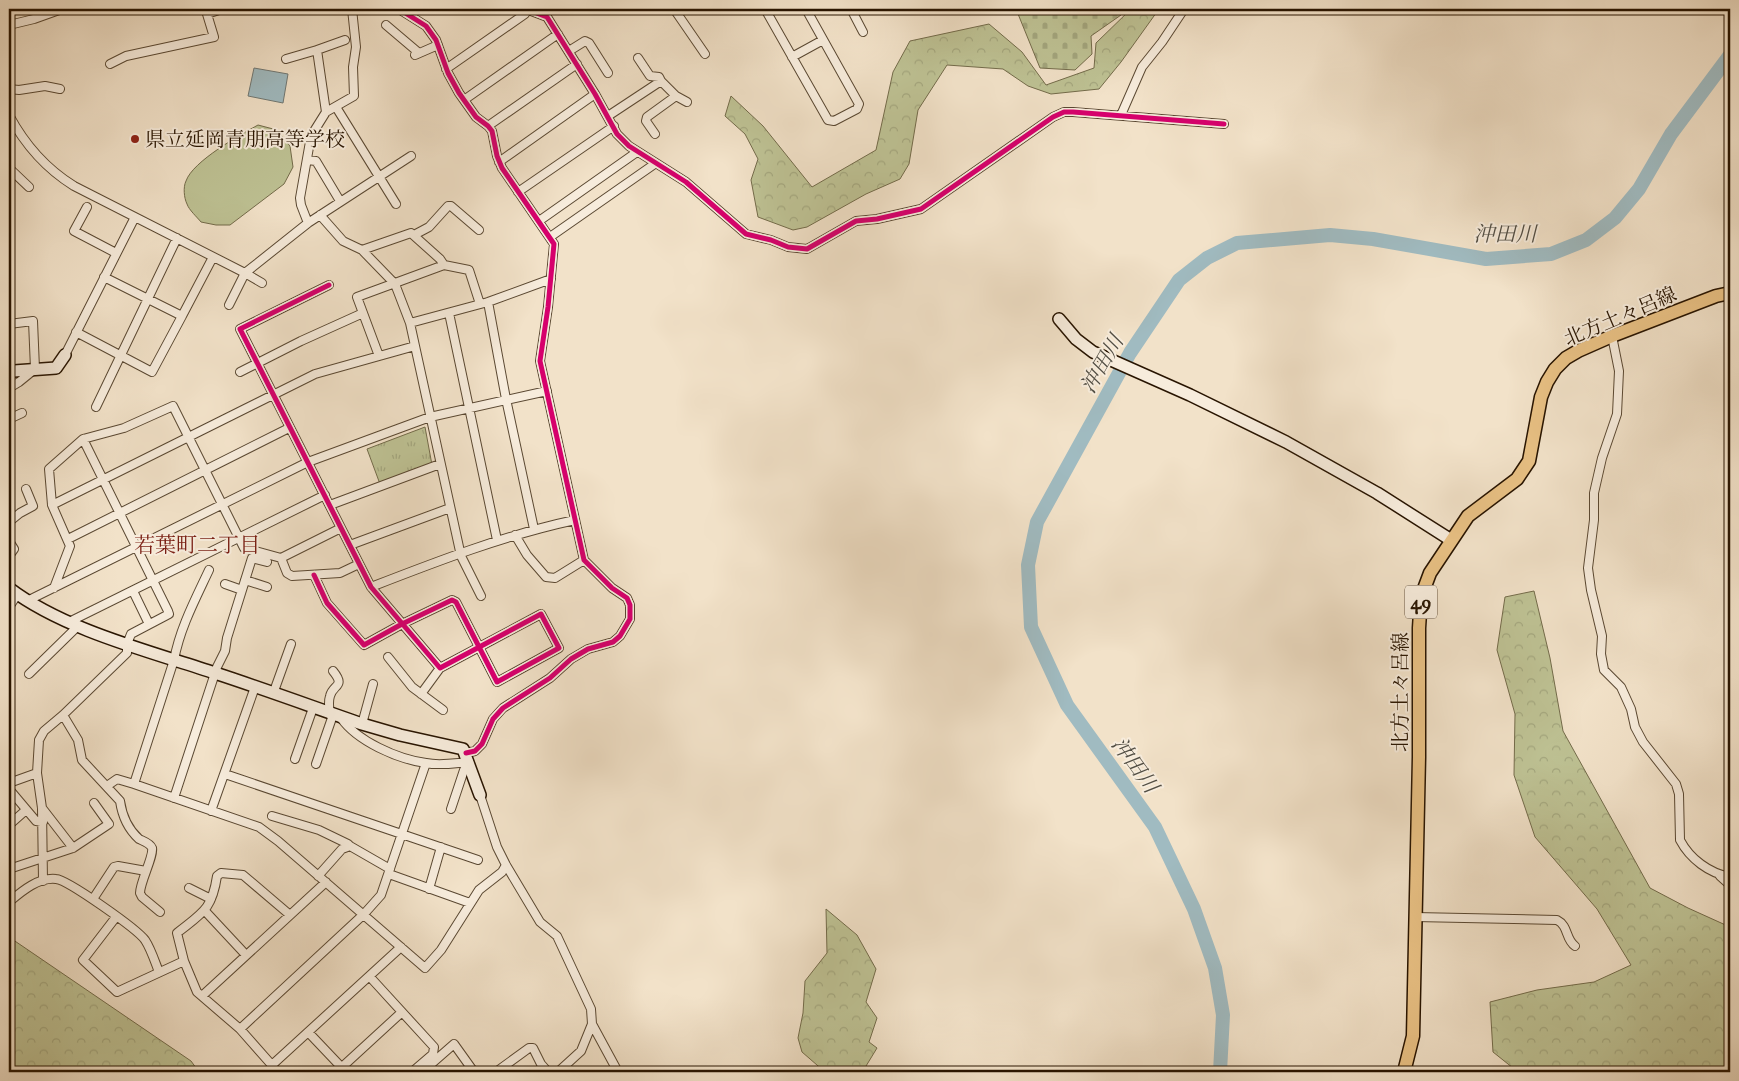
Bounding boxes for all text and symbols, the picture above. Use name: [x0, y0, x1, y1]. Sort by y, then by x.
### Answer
place label: 県立延岡青朋高等学校: [145, 127, 345, 151]
marker: 県立延岡青朋高等学校: [129, 133, 141, 145]
water label: 沖田川: [1474, 221, 1538, 247]
street label: 北方土々呂線: [1560, 282, 1680, 350]
water label: 沖田川: [1075, 328, 1130, 398]
district label: 若葉町二丁目: [134, 532, 260, 558]
road number: 49: [1405, 586, 1437, 618]
street label: 北方土々呂線: [1388, 632, 1412, 752]
water label: 沖田川: [1106, 732, 1165, 800]

